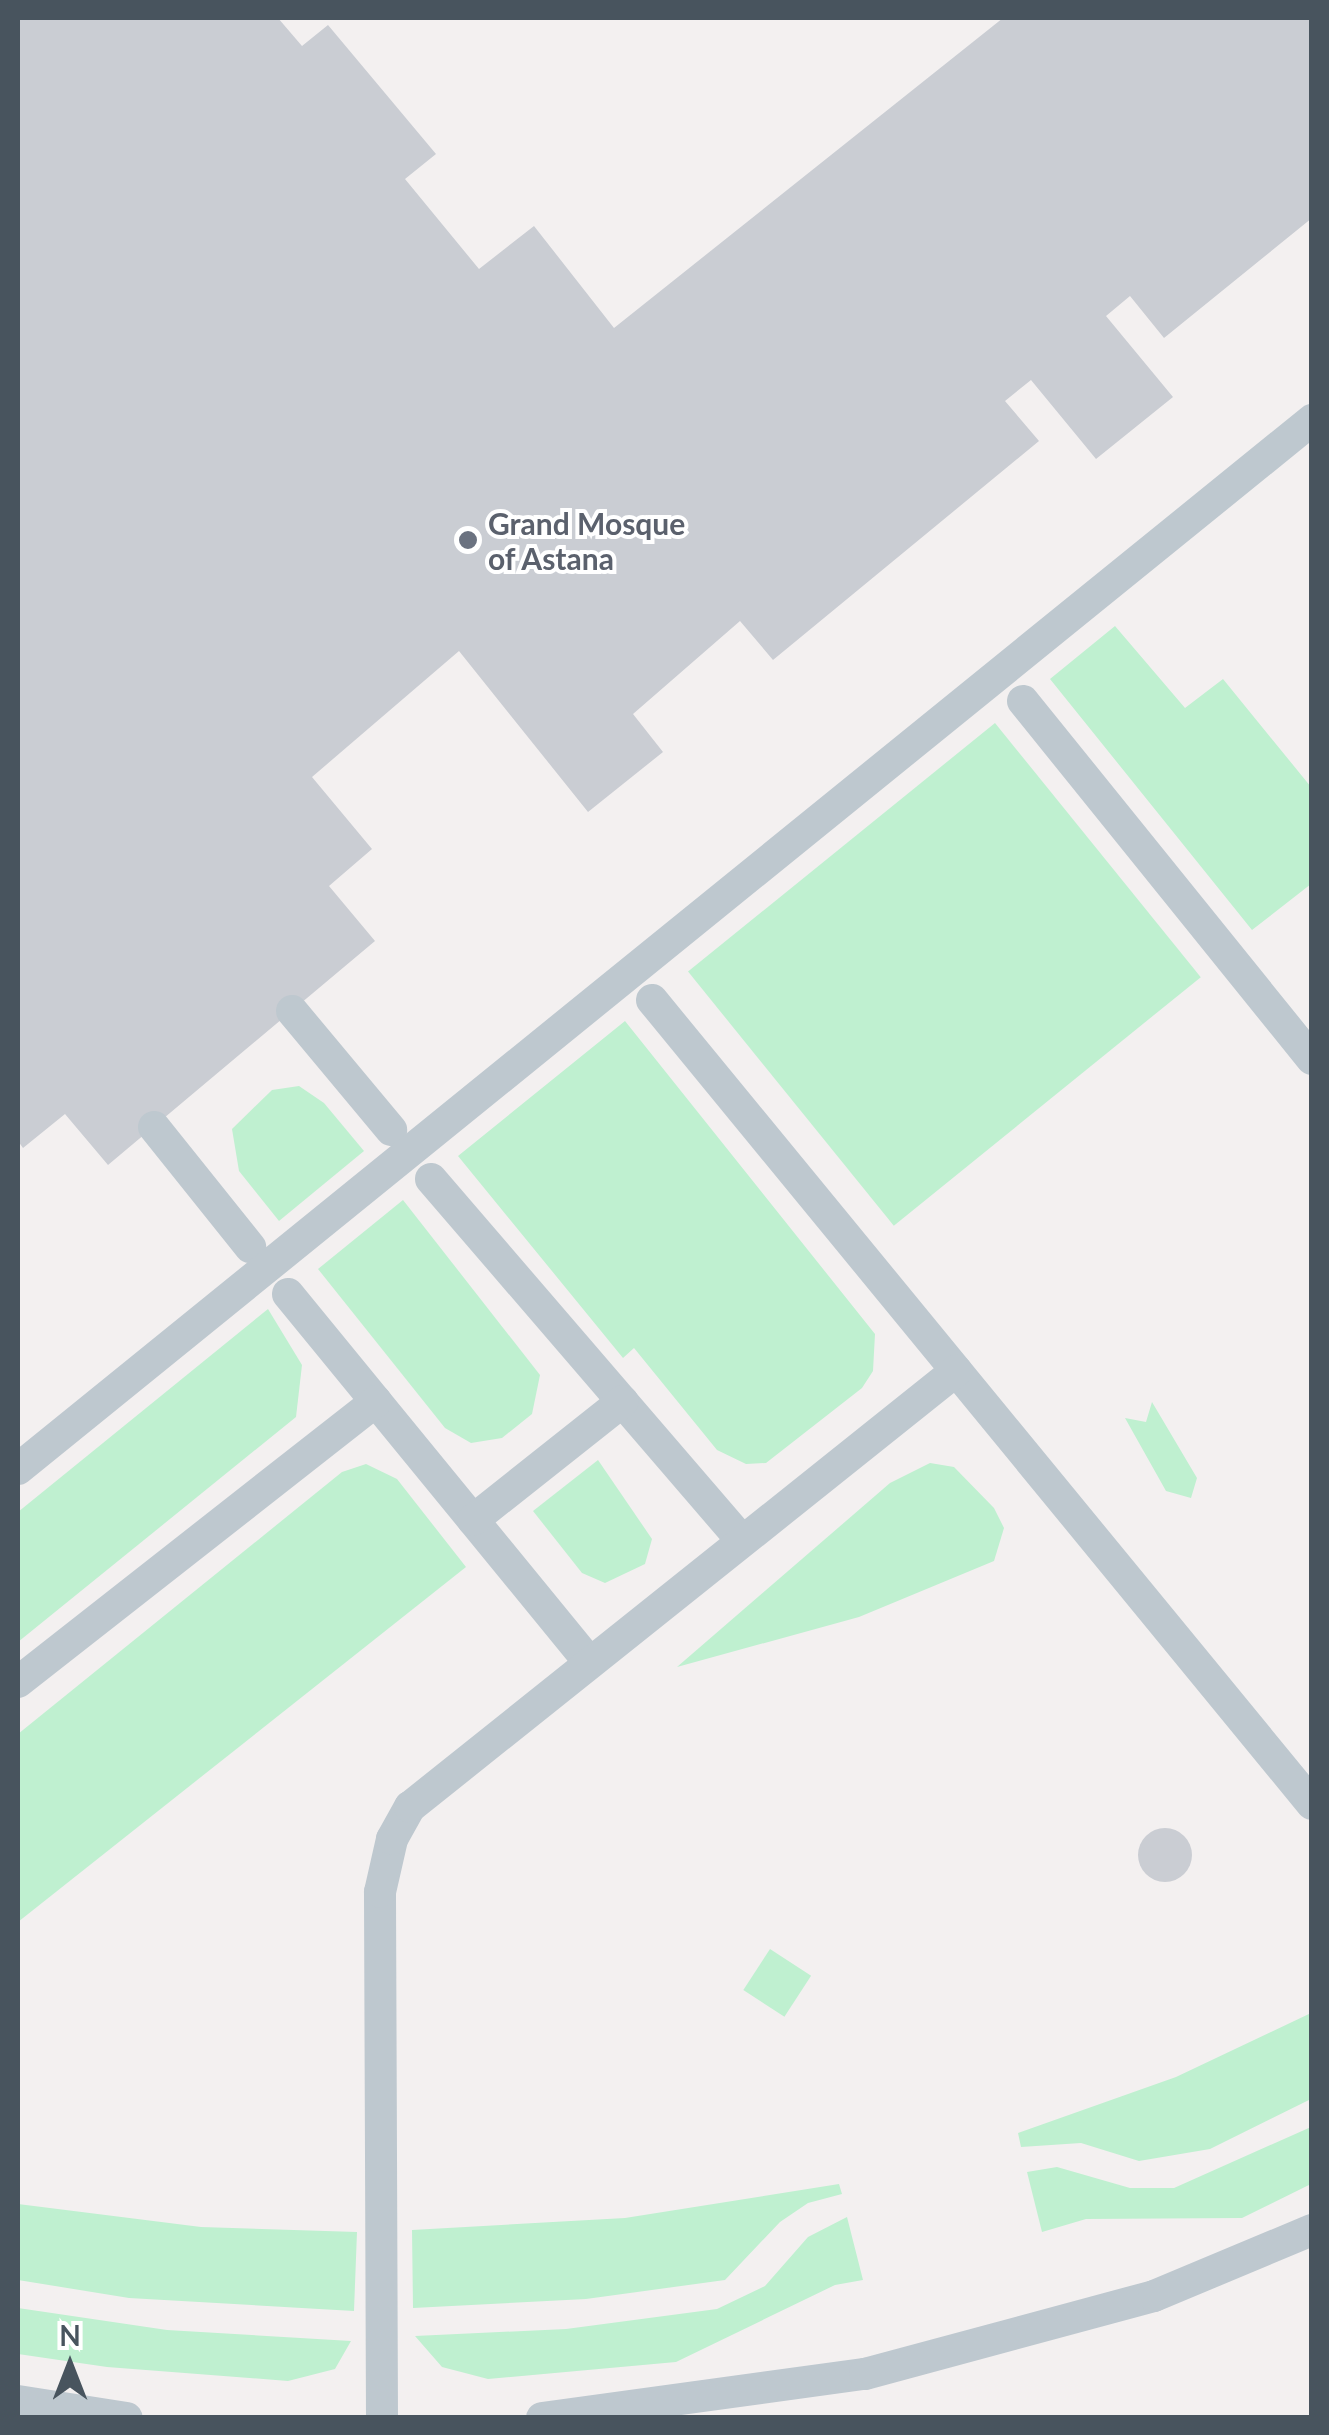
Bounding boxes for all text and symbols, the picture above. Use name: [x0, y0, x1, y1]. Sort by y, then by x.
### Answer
place label: Grand Mosque of Astana: [488, 505, 685, 576]
marker: Grand Mosque of Astana: [457, 529, 479, 551]
north arrow: [20, 2315, 120, 2415]
text: N: [59, 2318, 81, 2352]

